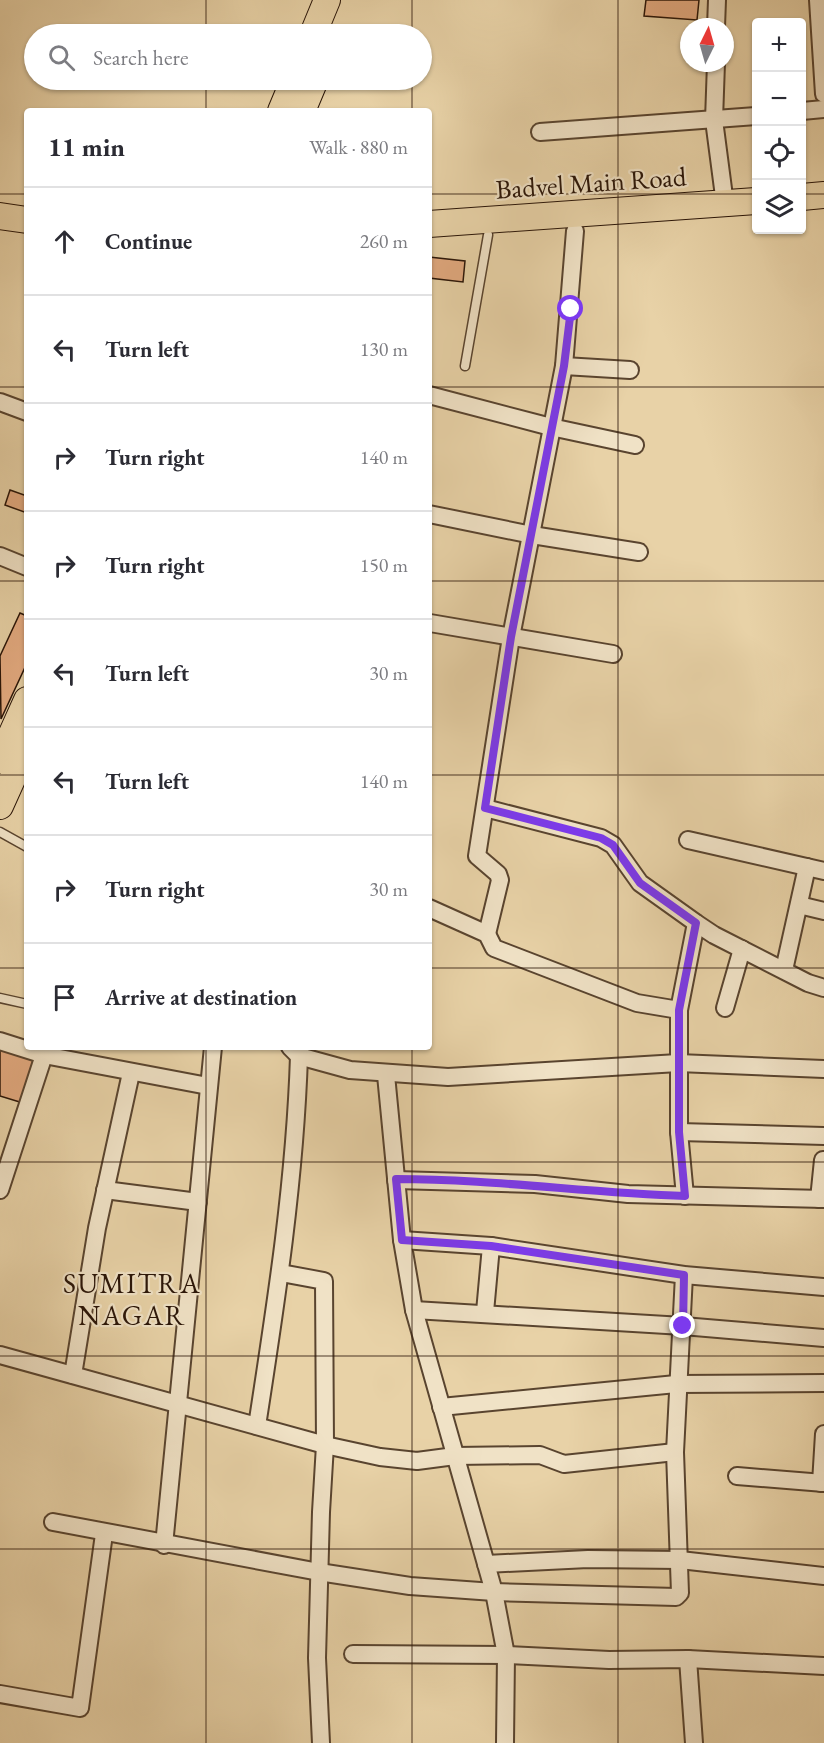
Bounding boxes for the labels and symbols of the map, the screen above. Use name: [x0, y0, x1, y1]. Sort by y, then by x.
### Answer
north arrow: [680, 18, 734, 72]
street label: Badvel Main Road: [494, 158, 688, 207]
route start: [557, 295, 583, 321]
district label: SUMITRA NAGAR: [63, 1265, 201, 1333]
route end: [669, 1312, 695, 1338]

